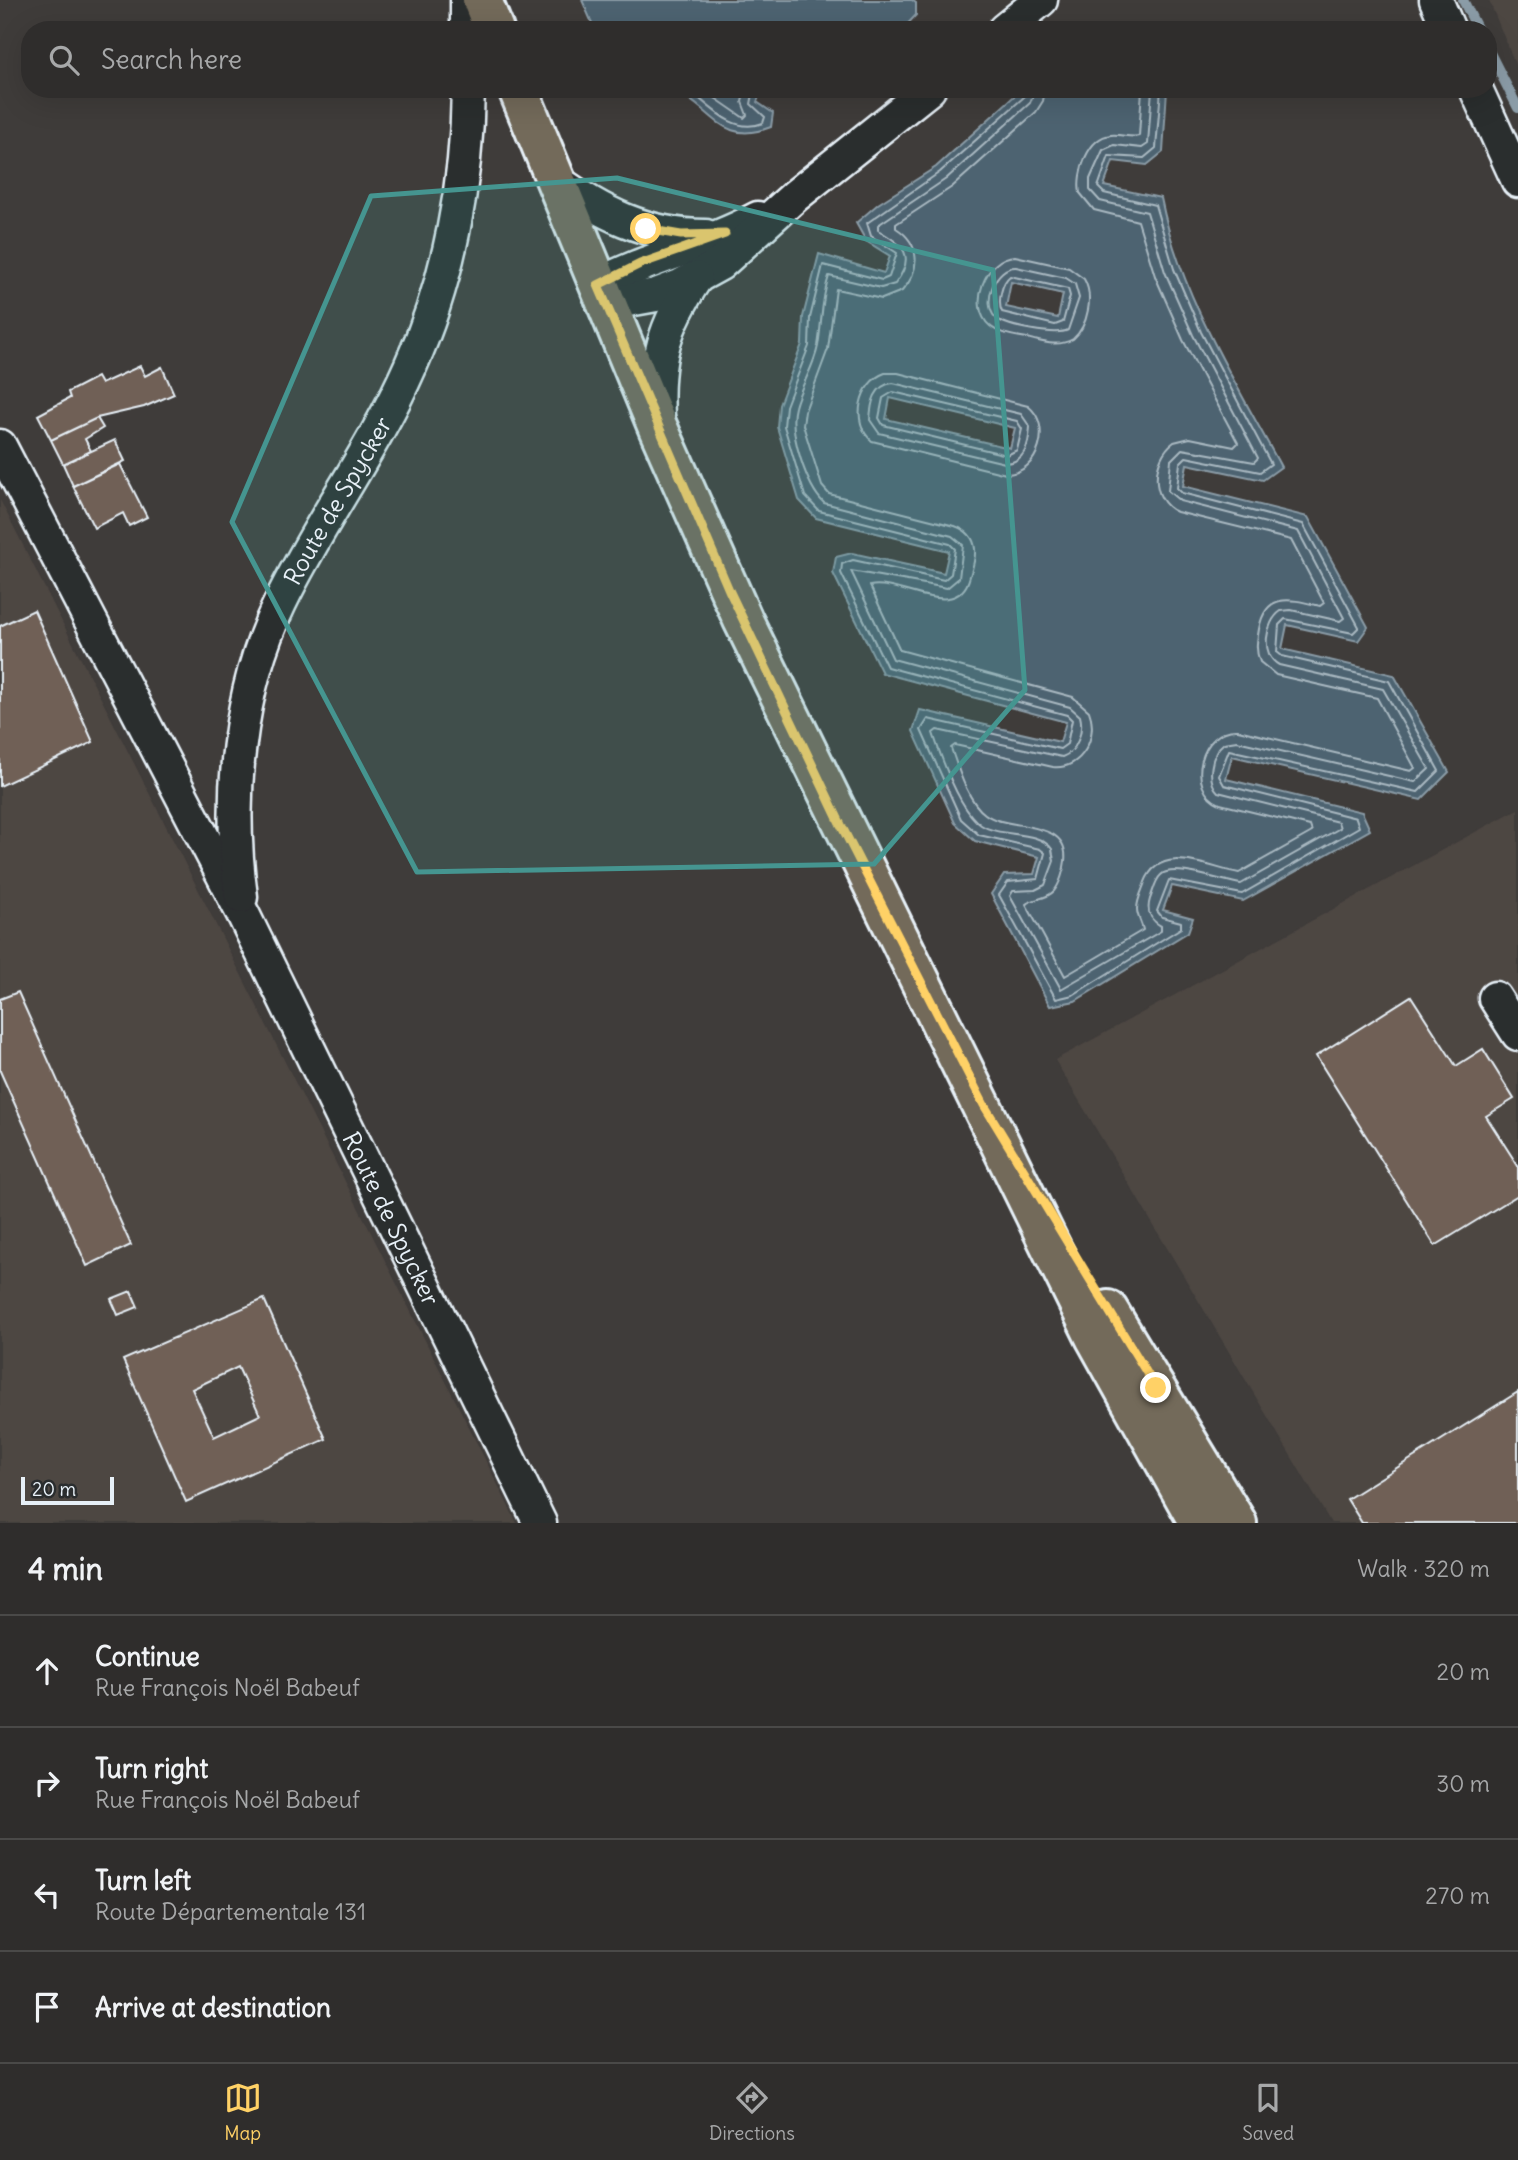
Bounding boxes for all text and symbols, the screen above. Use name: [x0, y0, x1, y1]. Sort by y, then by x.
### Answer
search box: [21, 21, 1497, 98]
icon: search: [45, 41, 83, 79]
text: Search here: [101, 43, 242, 76]
route start: [630, 213, 661, 244]
street label: Route de Spycker: [277, 411, 398, 590]
street label: Route de Spycker: [336, 1127, 447, 1310]
route end: [1140, 1372, 1171, 1403]
scale bar: [21, 1474, 114, 1506]
text: 20 m: [32, 1477, 76, 1501]
text: 4 min: [28, 1550, 103, 1588]
text: Walk · 320 m: [1357, 1554, 1490, 1583]
text: Continue: [95, 1640, 200, 1673]
icon: ahead: [28, 1652, 66, 1690]
text: 20 m: [1437, 1657, 1490, 1686]
text: Rue François Noël Babeuf: [95, 1673, 360, 1702]
text: Turn right: [95, 1752, 208, 1785]
icon: right: [28, 1764, 66, 1802]
text: 30 m: [1436, 1769, 1490, 1798]
text: Rue François Noël Babeuf: [95, 1785, 360, 1814]
text: Turn left: [95, 1864, 191, 1897]
icon: left: [28, 1876, 66, 1914]
text: 270 m: [1425, 1881, 1490, 1910]
text: Route Départementale 131: [95, 1897, 366, 1926]
icon: arrive: [28, 1988, 66, 2026]
text: Arrive at destination: [95, 1991, 331, 2024]
tab: Map: [224, 2079, 262, 2145]
tab: Directions: [709, 2079, 795, 2145]
tab: Saved: [1242, 2079, 1294, 2145]

